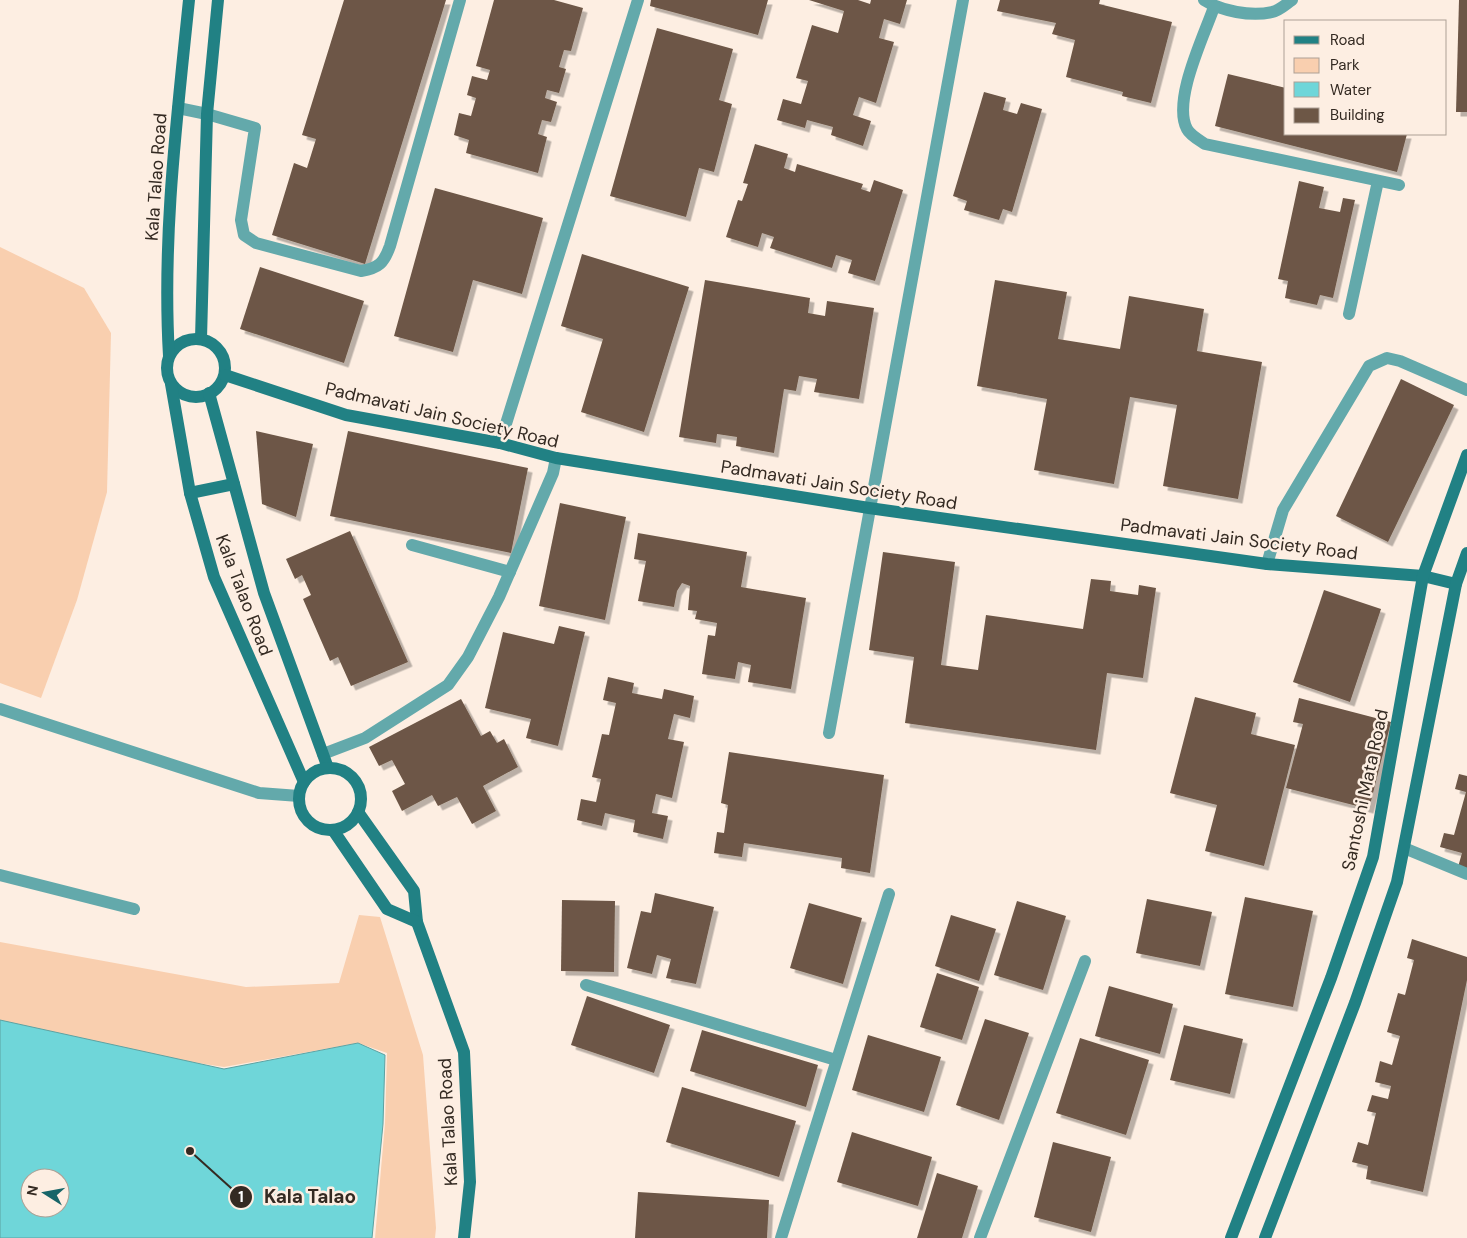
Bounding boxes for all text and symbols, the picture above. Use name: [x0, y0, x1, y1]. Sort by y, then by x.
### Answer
legend: [1284, 20, 1447, 135]
text: Road: [1330, 30, 1365, 50]
text: Park: [1330, 55, 1360, 75]
text: Water: [1330, 80, 1372, 100]
text: Building: [1330, 105, 1385, 125]
street label: Kala Talao Road: [140, 112, 172, 242]
street label: Padmavati Jain Society Road: [323, 376, 561, 454]
street label: Padmavati Jain Society Road: [719, 454, 959, 516]
street label: Padmavati Jain Society Road: [1119, 513, 1359, 565]
street label: Kala Talao Road: [210, 531, 278, 659]
street label: Santoshi Mata Road: [1336, 707, 1394, 873]
street label: Kala Talao Road: [433, 1057, 463, 1187]
north arrow: [20, 1168, 70, 1218]
callout: Kala Talao: [229, 1180, 366, 1214]
text: N: [22, 1184, 42, 1197]
text: Kala Talao: [264, 1184, 356, 1209]
text: 1: [238, 1187, 244, 1207]

